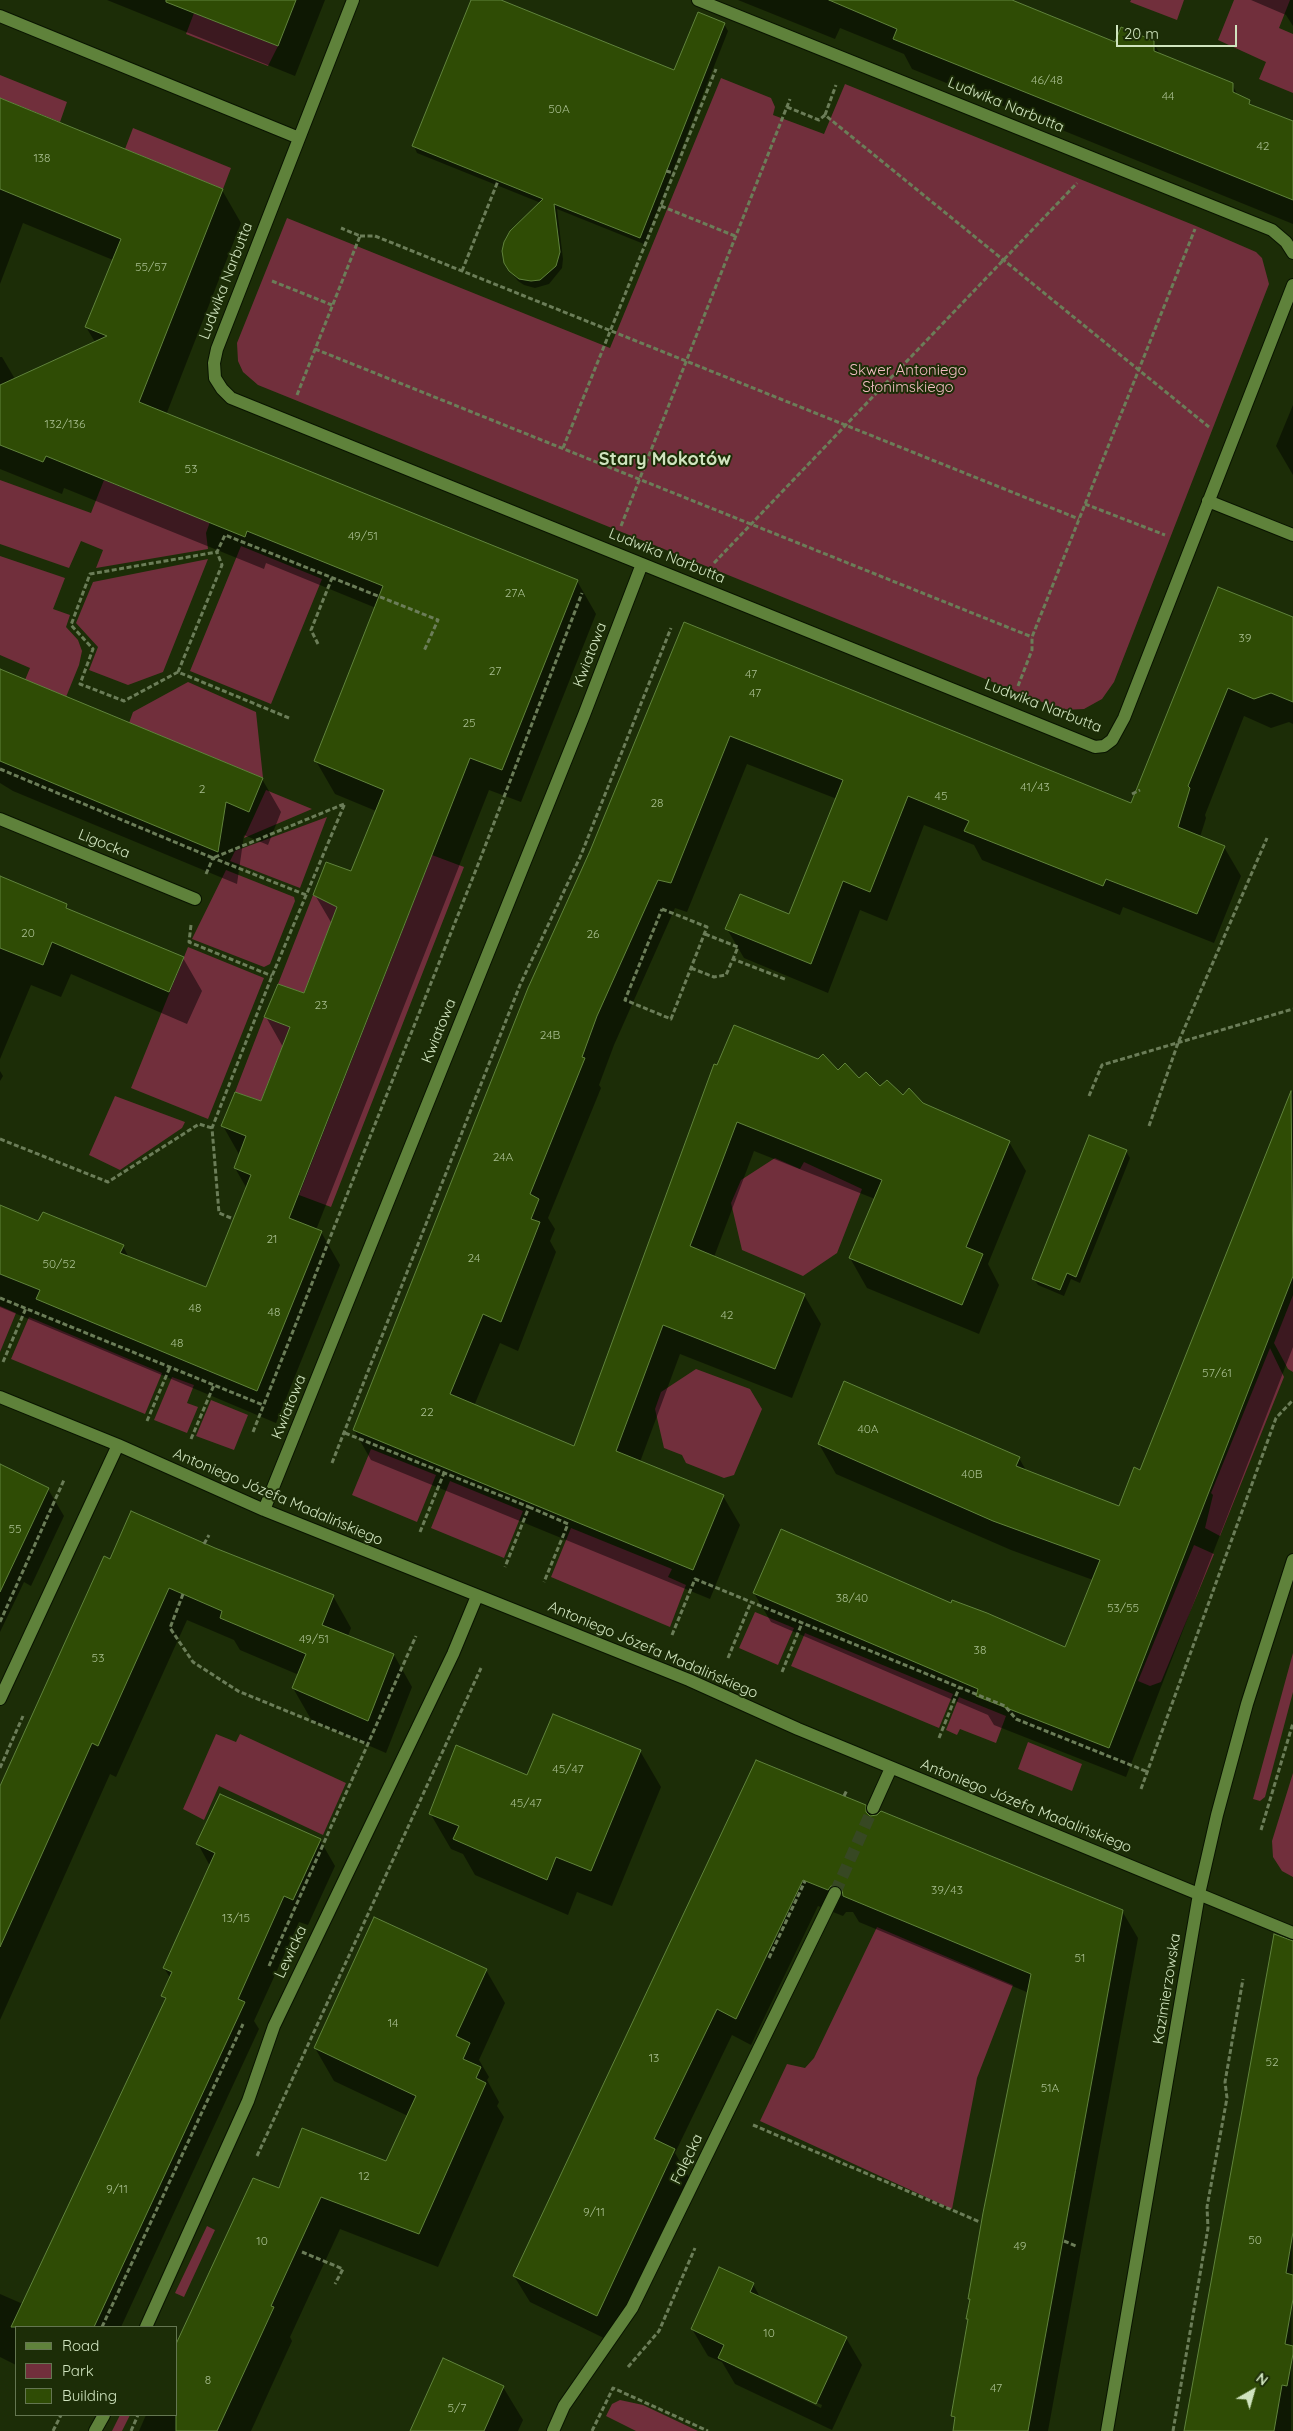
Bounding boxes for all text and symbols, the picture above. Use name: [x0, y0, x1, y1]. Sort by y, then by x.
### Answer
scale bar: [1118, 15, 1239, 47]
text: 20 m: [1124, 24, 1159, 43]
street label: Ludwika Narbutta: [945, 73, 1067, 137]
house number: 46/48: [1031, 73, 1063, 87]
house number: 44: [1162, 89, 1174, 103]
house number: 50A: [548, 102, 570, 116]
house number: 42: [1257, 139, 1269, 153]
house number: 138: [33, 151, 51, 165]
street label: Ludwika Narbutta: [195, 220, 257, 342]
house number: 55/57: [135, 260, 167, 274]
park label: Skwer Antoniego Słonimskiego: [850, 361, 966, 396]
house number: 132/136: [45, 417, 85, 431]
district label: Stary Mokotów: [599, 449, 731, 471]
house number: 53: [185, 462, 197, 476]
street label: Ludwika Narbutta: [606, 524, 728, 588]
house number: 49/51: [348, 529, 378, 543]
house number: 27A: [505, 586, 525, 600]
street label: Kwiatowa: [569, 620, 611, 690]
house number: 39: [1239, 631, 1251, 645]
house number: 27: [489, 664, 501, 678]
house number: 47: [745, 667, 757, 681]
street label: Ludwika Narbutta: [982, 675, 1104, 737]
house number: 47: [749, 686, 761, 700]
house number: 25: [462, 716, 476, 730]
house number: 41/43: [1020, 780, 1050, 794]
house number: 2: [199, 782, 205, 796]
house number: 45: [935, 789, 947, 803]
house number: 28: [650, 796, 664, 810]
street label: Ligocka: [76, 826, 132, 862]
house number: 20: [21, 926, 35, 940]
house number: 26: [586, 927, 600, 941]
street label: Kwiatowa: [418, 996, 460, 1066]
house number: 23: [315, 998, 327, 1012]
house number: 24B: [540, 1028, 560, 1042]
house number: 24A: [493, 1150, 513, 1164]
house number: 21: [266, 1232, 278, 1246]
house number: 24: [468, 1251, 480, 1265]
house number: 50/52: [42, 1257, 76, 1271]
house number: 48: [189, 1301, 201, 1315]
house number: 48: [268, 1305, 280, 1319]
house number: 42: [721, 1308, 733, 1322]
house number: 48: [171, 1336, 183, 1350]
house number: 57/61: [1202, 1366, 1232, 1380]
street label: Kwiatowa: [268, 1372, 310, 1442]
house number: 22: [420, 1405, 434, 1419]
house number: 40A: [857, 1422, 879, 1436]
street label: Antoniego Józefa Madalińskiego: [170, 1445, 386, 1549]
house number: 40B: [961, 1467, 983, 1481]
house number: 55: [8, 1522, 22, 1536]
house number: 38/40: [836, 1591, 868, 1605]
street label: Antoniego Józefa Madalińskiego: [545, 1598, 761, 1702]
house number: 53/55: [1107, 1601, 1139, 1615]
house number: 49/51: [299, 1632, 329, 1646]
house number: 38: [974, 1643, 986, 1657]
house number: 53: [92, 1651, 104, 1665]
street label: Antoniego Józefa Madalińskiego: [918, 1755, 1134, 1857]
house number: 45/47: [552, 1762, 584, 1776]
house number: 45/47: [510, 1796, 542, 1810]
house number: 39/43: [931, 1883, 963, 1897]
house number: 13/15: [222, 1911, 250, 1925]
street label: Lewicka: [271, 1923, 311, 1981]
street label: Kazimierzowska: [1149, 1932, 1185, 2046]
house number: 51: [1075, 1951, 1085, 1965]
house number: 14: [388, 2016, 398, 2030]
house number: 13: [649, 2051, 659, 2065]
house number: 52: [1265, 2055, 1279, 2069]
house number: 51A: [1041, 2081, 1059, 2095]
street label: Falęcka: [667, 2131, 707, 2187]
house number: 12: [358, 2169, 370, 2183]
house number: 9/11: [106, 2182, 128, 2196]
house number: 9/11: [583, 2205, 605, 2219]
house number: 50: [1248, 2233, 1262, 2247]
house number: 10: [256, 2234, 268, 2248]
house number: 49: [1014, 2239, 1026, 2253]
legend: [15, 2326, 178, 2416]
house number: 10: [763, 2326, 775, 2340]
text: Road: [62, 2336, 99, 2355]
text: Park: [62, 2361, 94, 2380]
north arrow: [1228, 2366, 1278, 2416]
text: N: [1253, 2369, 1272, 2389]
house number: 8: [205, 2373, 211, 2387]
house number: 47: [990, 2381, 1002, 2395]
text: Building: [62, 2386, 117, 2405]
house number: 5/7: [448, 2401, 466, 2415]

